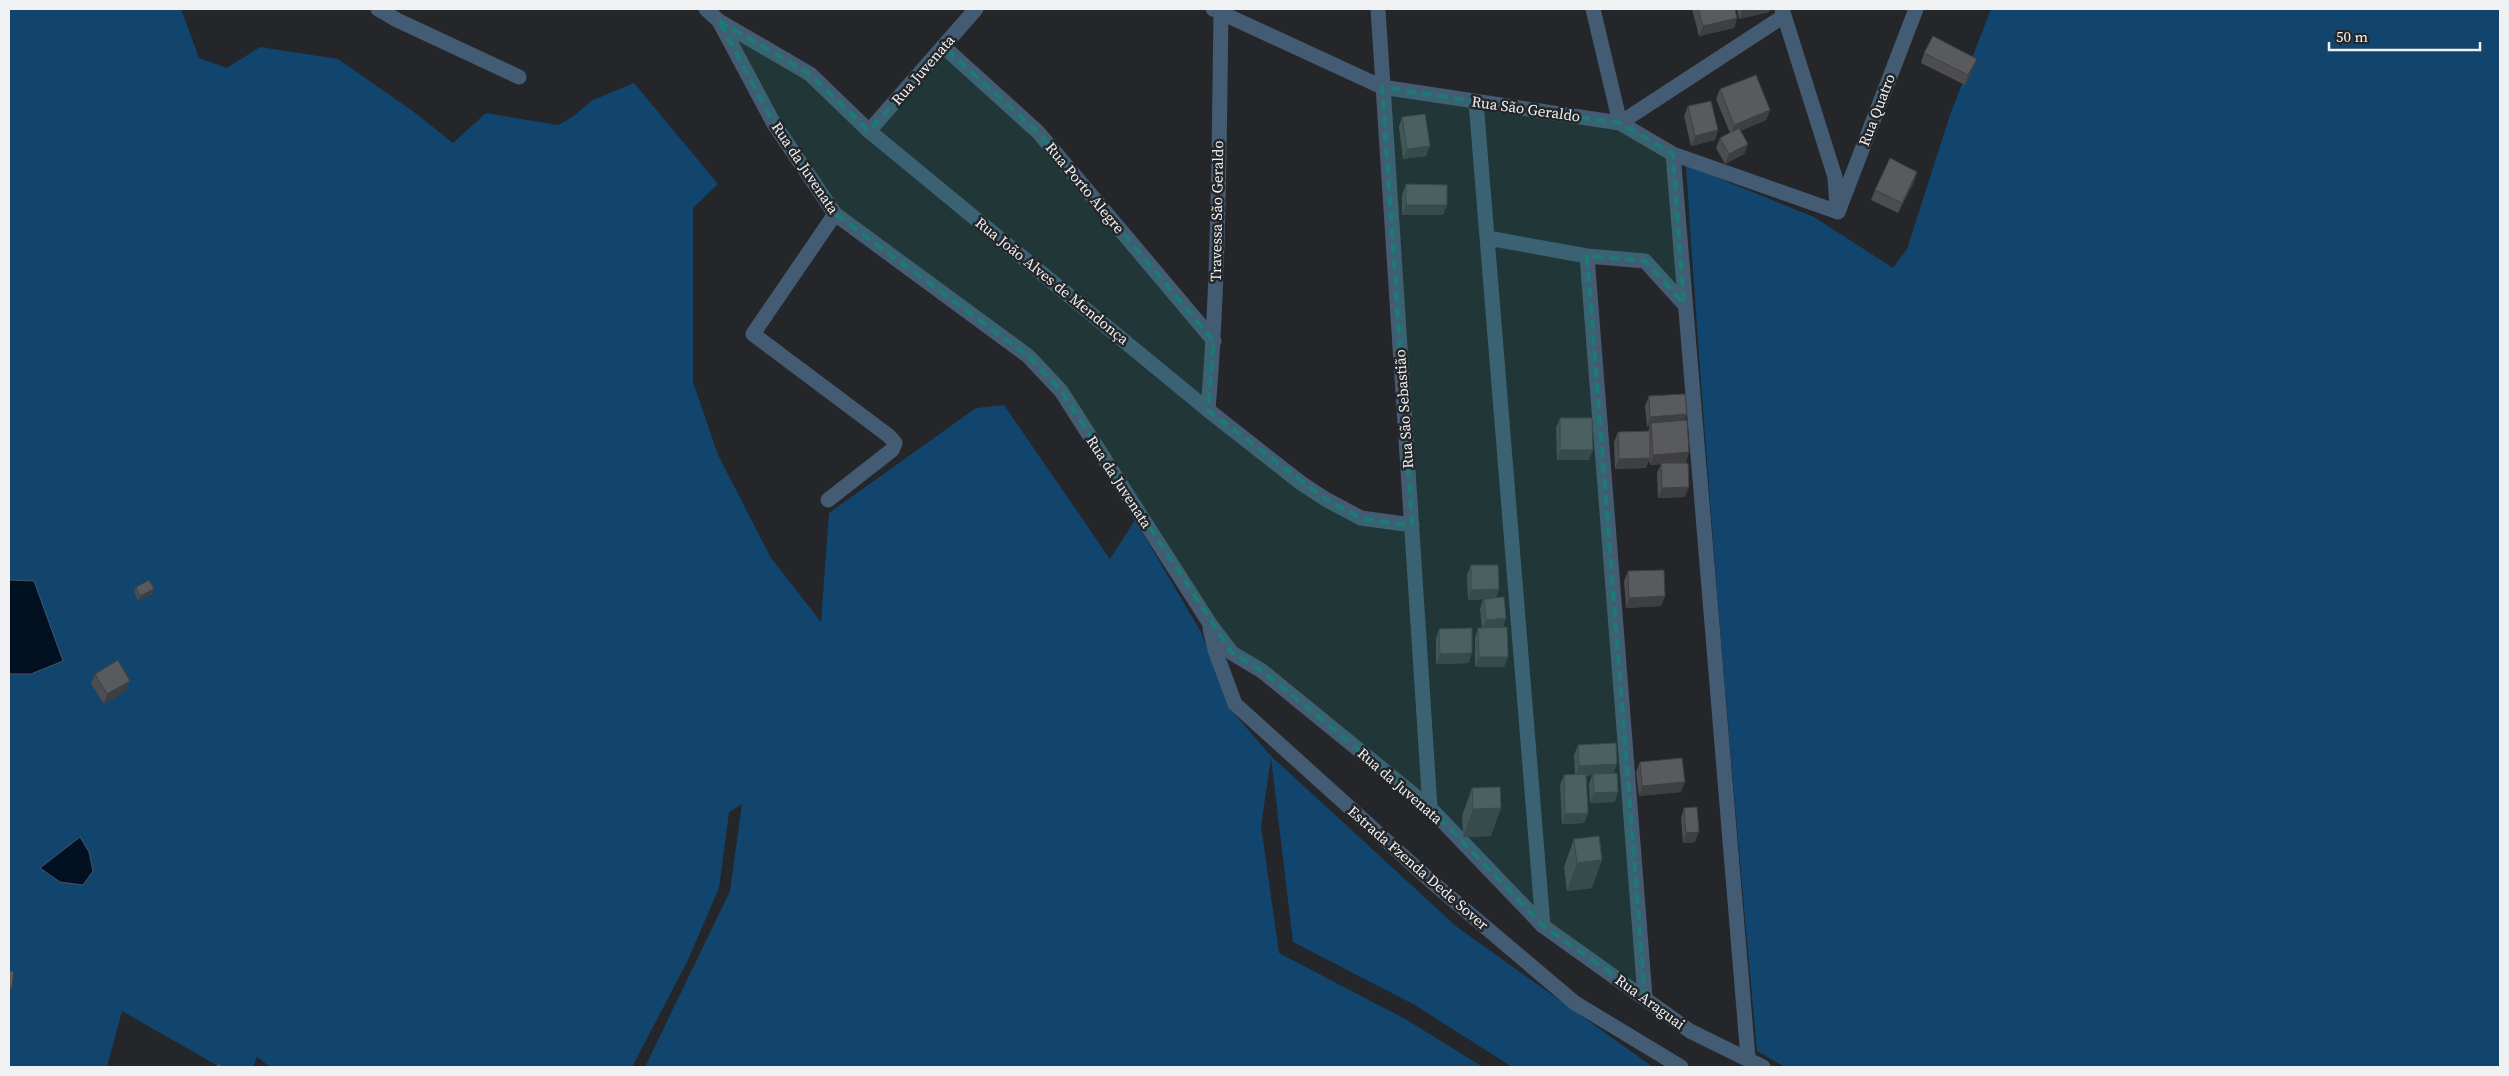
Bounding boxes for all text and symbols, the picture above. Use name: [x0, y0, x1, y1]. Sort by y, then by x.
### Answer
scale bar: [2329, 20, 2480, 52]
text: 50 m: [2336, 26, 2368, 47]
street label: Rua Juvenata: [886, 30, 959, 109]
street label: Rua Quatro: [1853, 71, 1900, 149]
street label: Rua São Geraldo: [1470, 90, 1582, 127]
street label: Rua da Juvenata: [767, 118, 844, 218]
street label: Rua Porto Alegre: [1041, 138, 1130, 238]
street label: Travessa São Geraldo: [1205, 140, 1228, 282]
street label: Rua João Alves de Mendonça: [971, 212, 1134, 349]
street label: Rua São Sebastião: [1389, 349, 1418, 469]
street label: Rua da Juvenata: [1082, 431, 1157, 533]
street label: Rua da Juvenata: [1353, 743, 1448, 829]
street label: Estrada Fzenda Dede Sover: [1343, 801, 1494, 935]
street label: Rua Araguai: [1611, 969, 1690, 1034]

